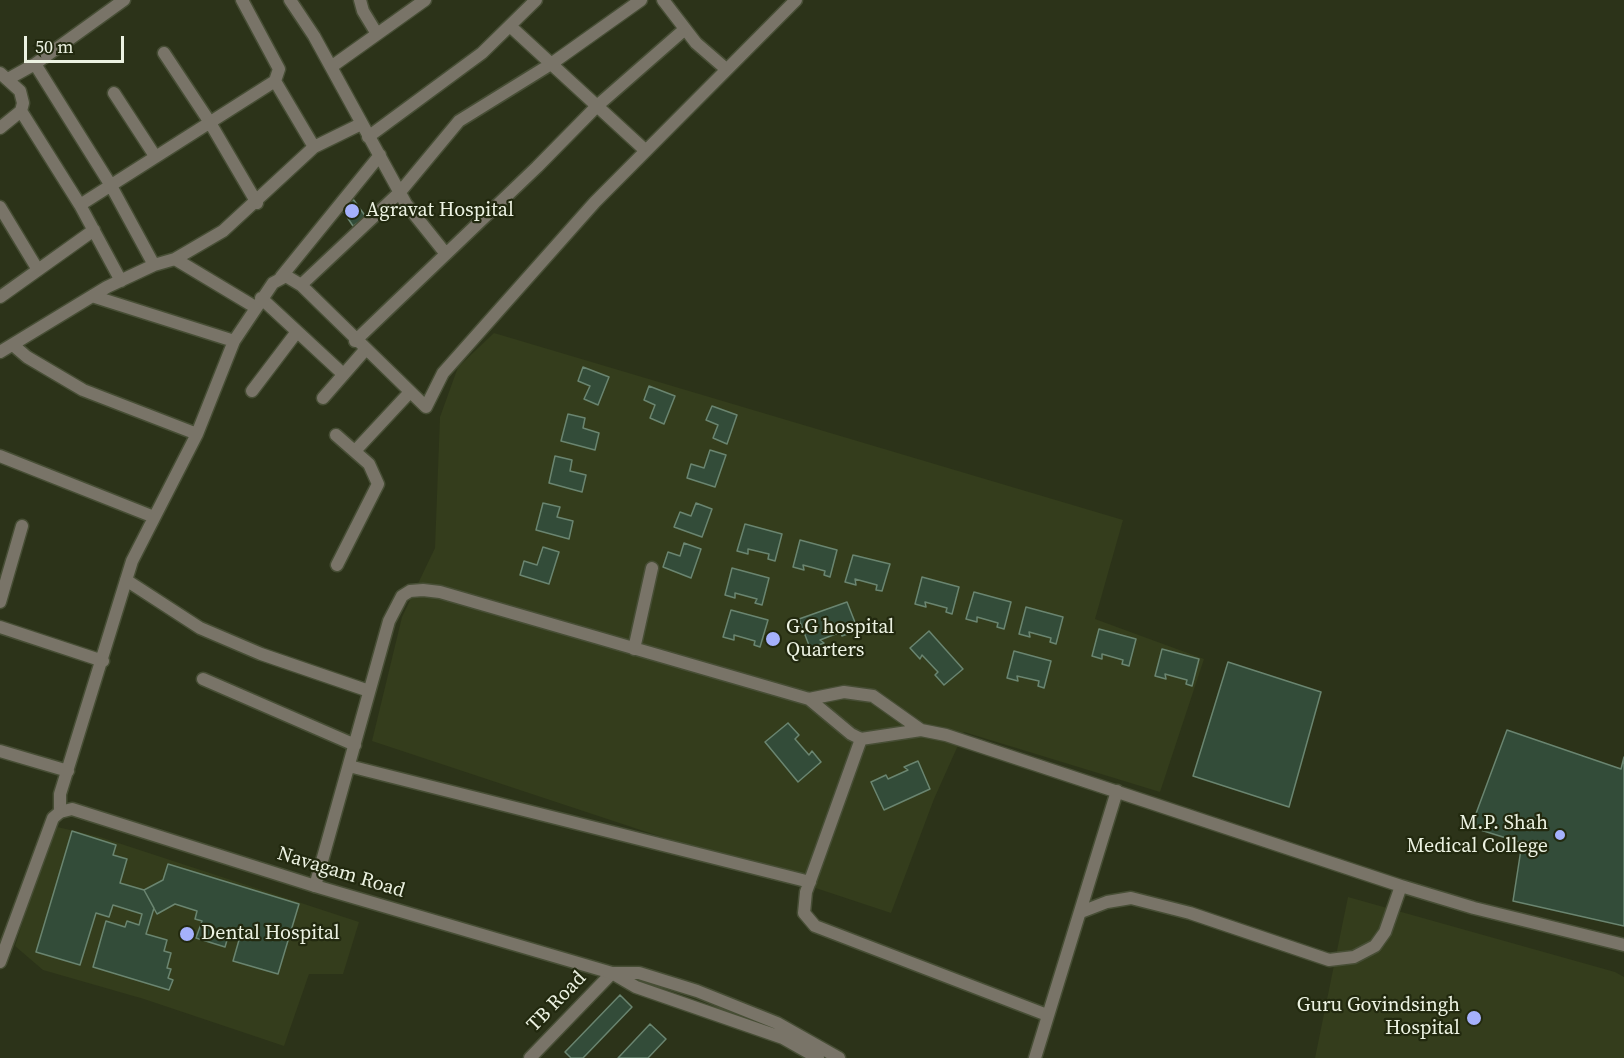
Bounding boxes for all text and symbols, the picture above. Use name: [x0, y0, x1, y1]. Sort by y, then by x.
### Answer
scale bar: [27, 24, 128, 62]
text: 50 m: [35, 34, 73, 59]
place label: Agravat Hospital: [366, 199, 514, 223]
marker: Agravat Hospital: [343, 202, 361, 220]
place label: G.G hospital Quarters: [786, 616, 894, 663]
marker: G.G hospital Quarters: [764, 630, 782, 648]
place label: M.P. Shah Medical College: [1406, 812, 1548, 859]
marker: M.P. Shah Medical College: [1553, 828, 1567, 842]
street label: Navagam Road: [274, 842, 408, 904]
place label: Dental Hospital: [201, 922, 340, 946]
marker: Dental Hospital: [178, 925, 196, 943]
street label: TB Road: [522, 967, 592, 1037]
place label: Guru Govindsingh Hospital: [1297, 994, 1460, 1041]
marker: Guru Govindsingh Hospital: [1465, 1009, 1483, 1027]

